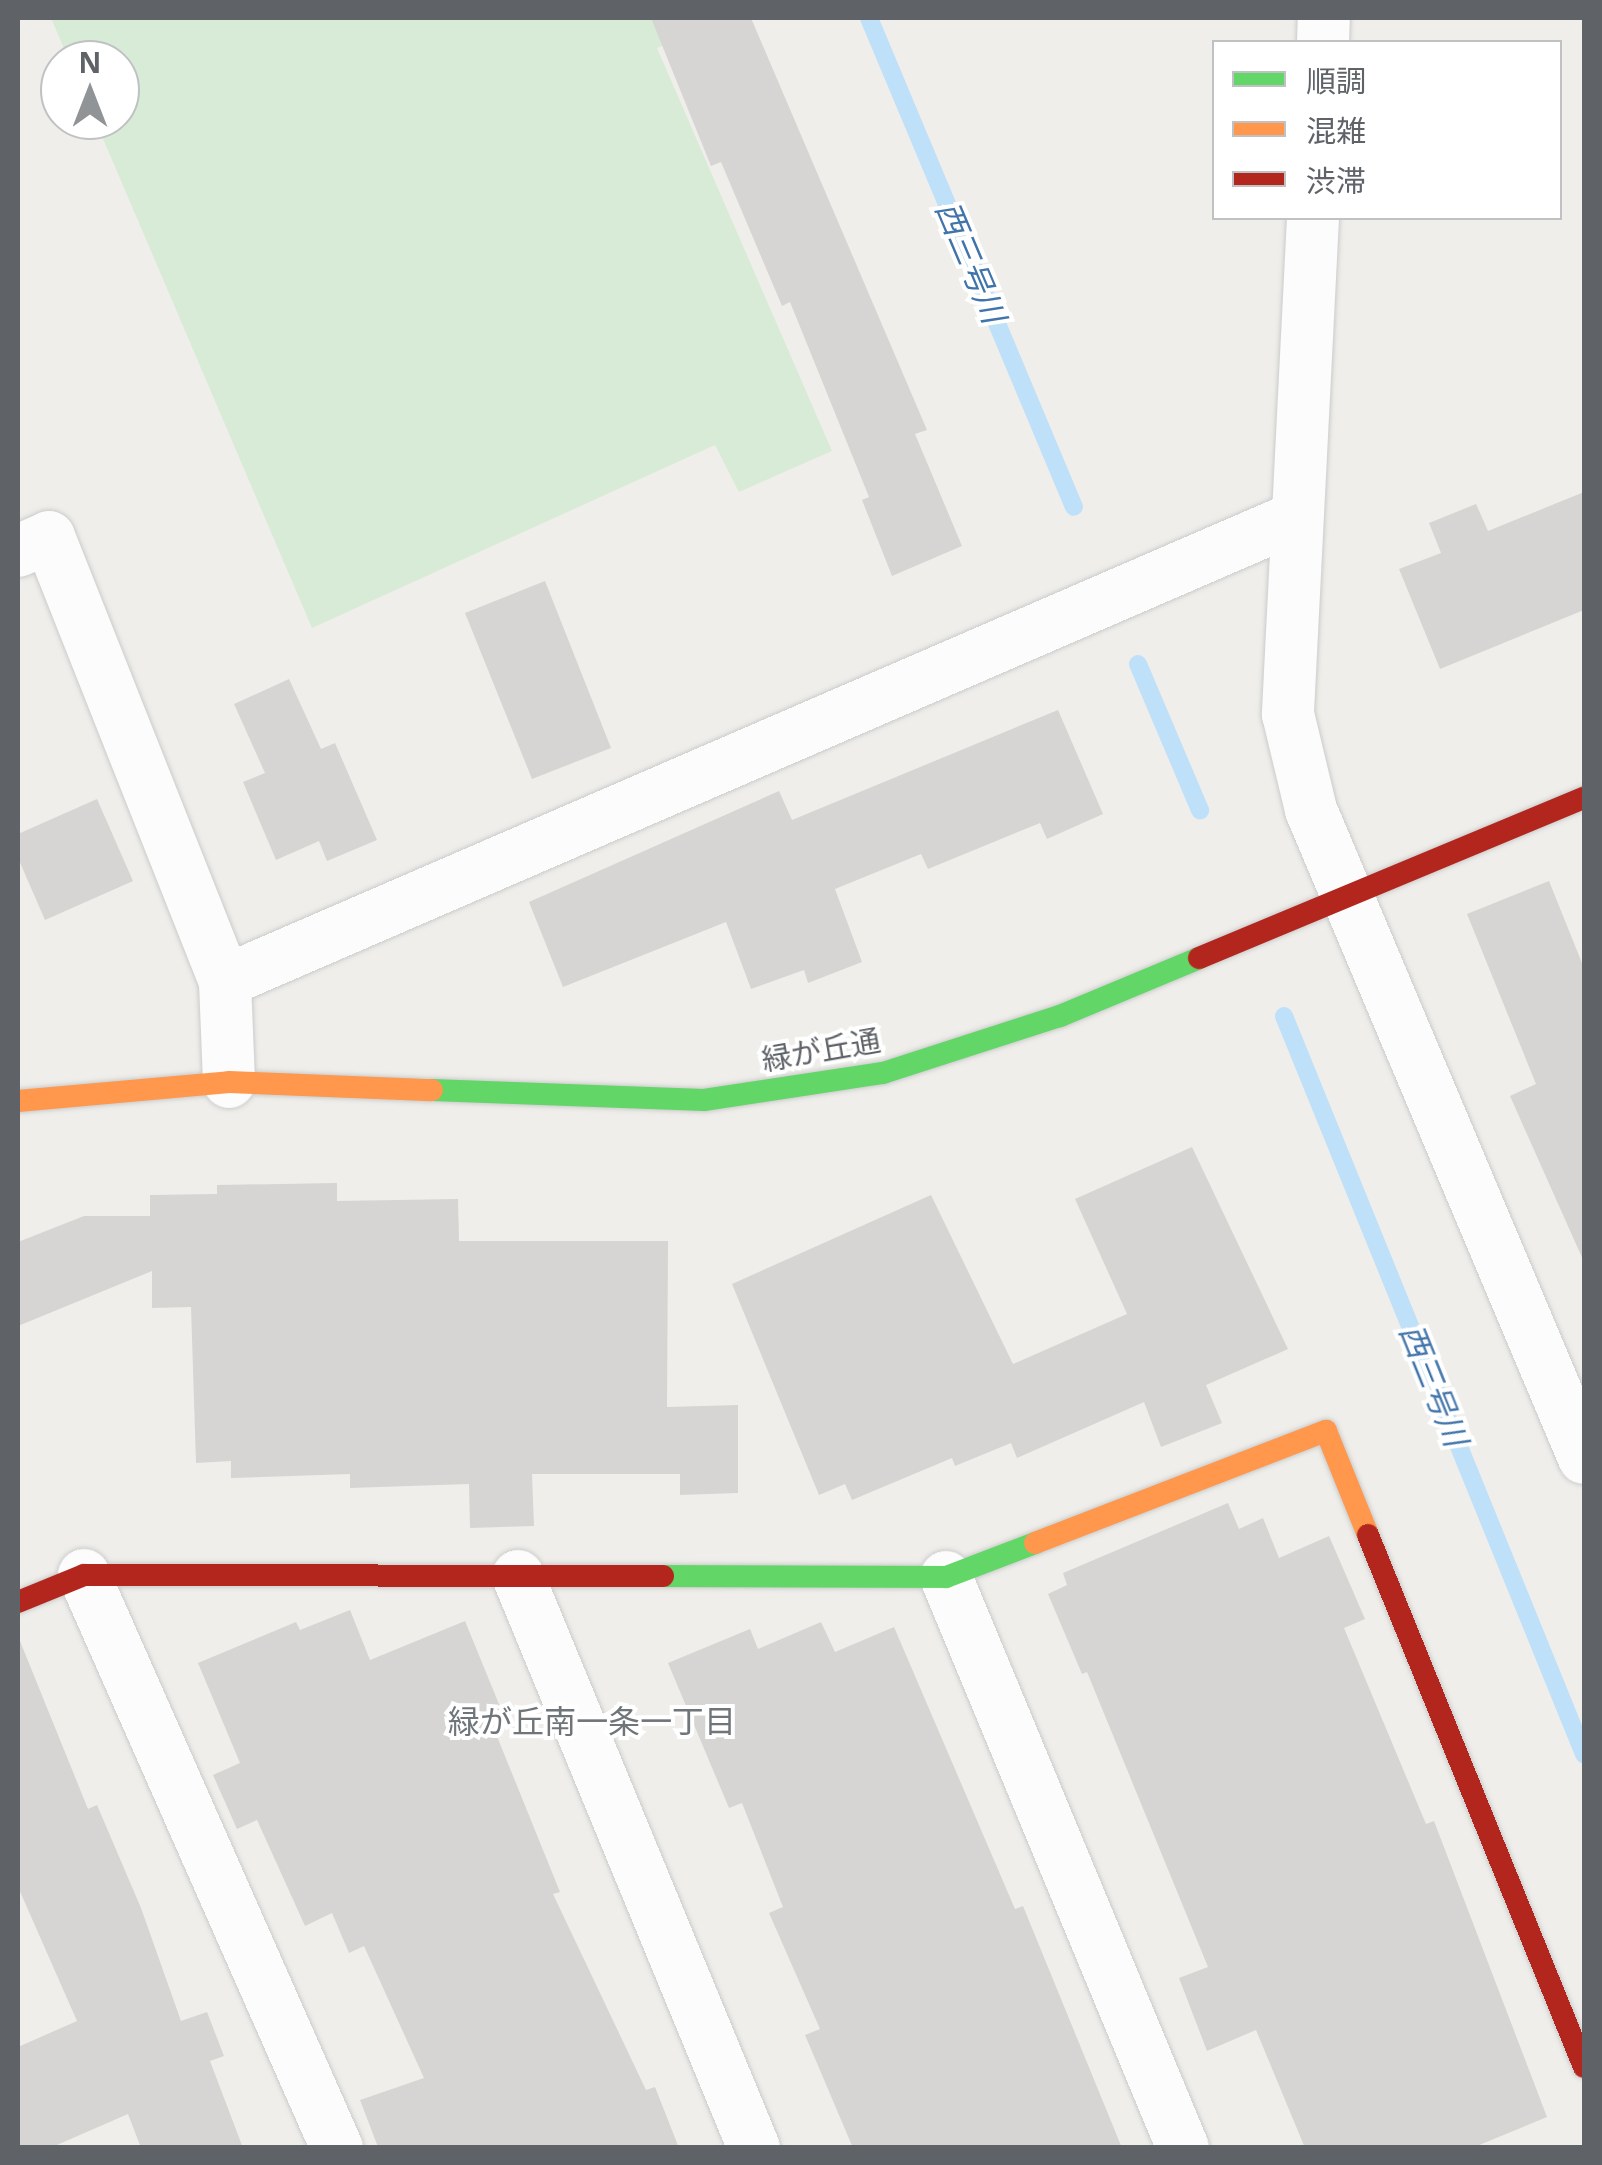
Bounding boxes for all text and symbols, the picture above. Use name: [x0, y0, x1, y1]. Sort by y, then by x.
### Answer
north arrow: [40, 40, 140, 140]
legend: [1212, 40, 1562, 220]
text: N: [79, 43, 101, 81]
text: 順調: [1306, 60, 1366, 101]
text: 混雑: [1306, 110, 1366, 151]
text: 渋滞: [1306, 160, 1366, 201]
water label: 西三号川: [928, 196, 1014, 328]
street label: 緑が丘通: [759, 1022, 883, 1078]
water label: 西三号川: [1392, 1318, 1476, 1452]
district label: 緑が丘南一条一丁目: [448, 1702, 736, 1740]

